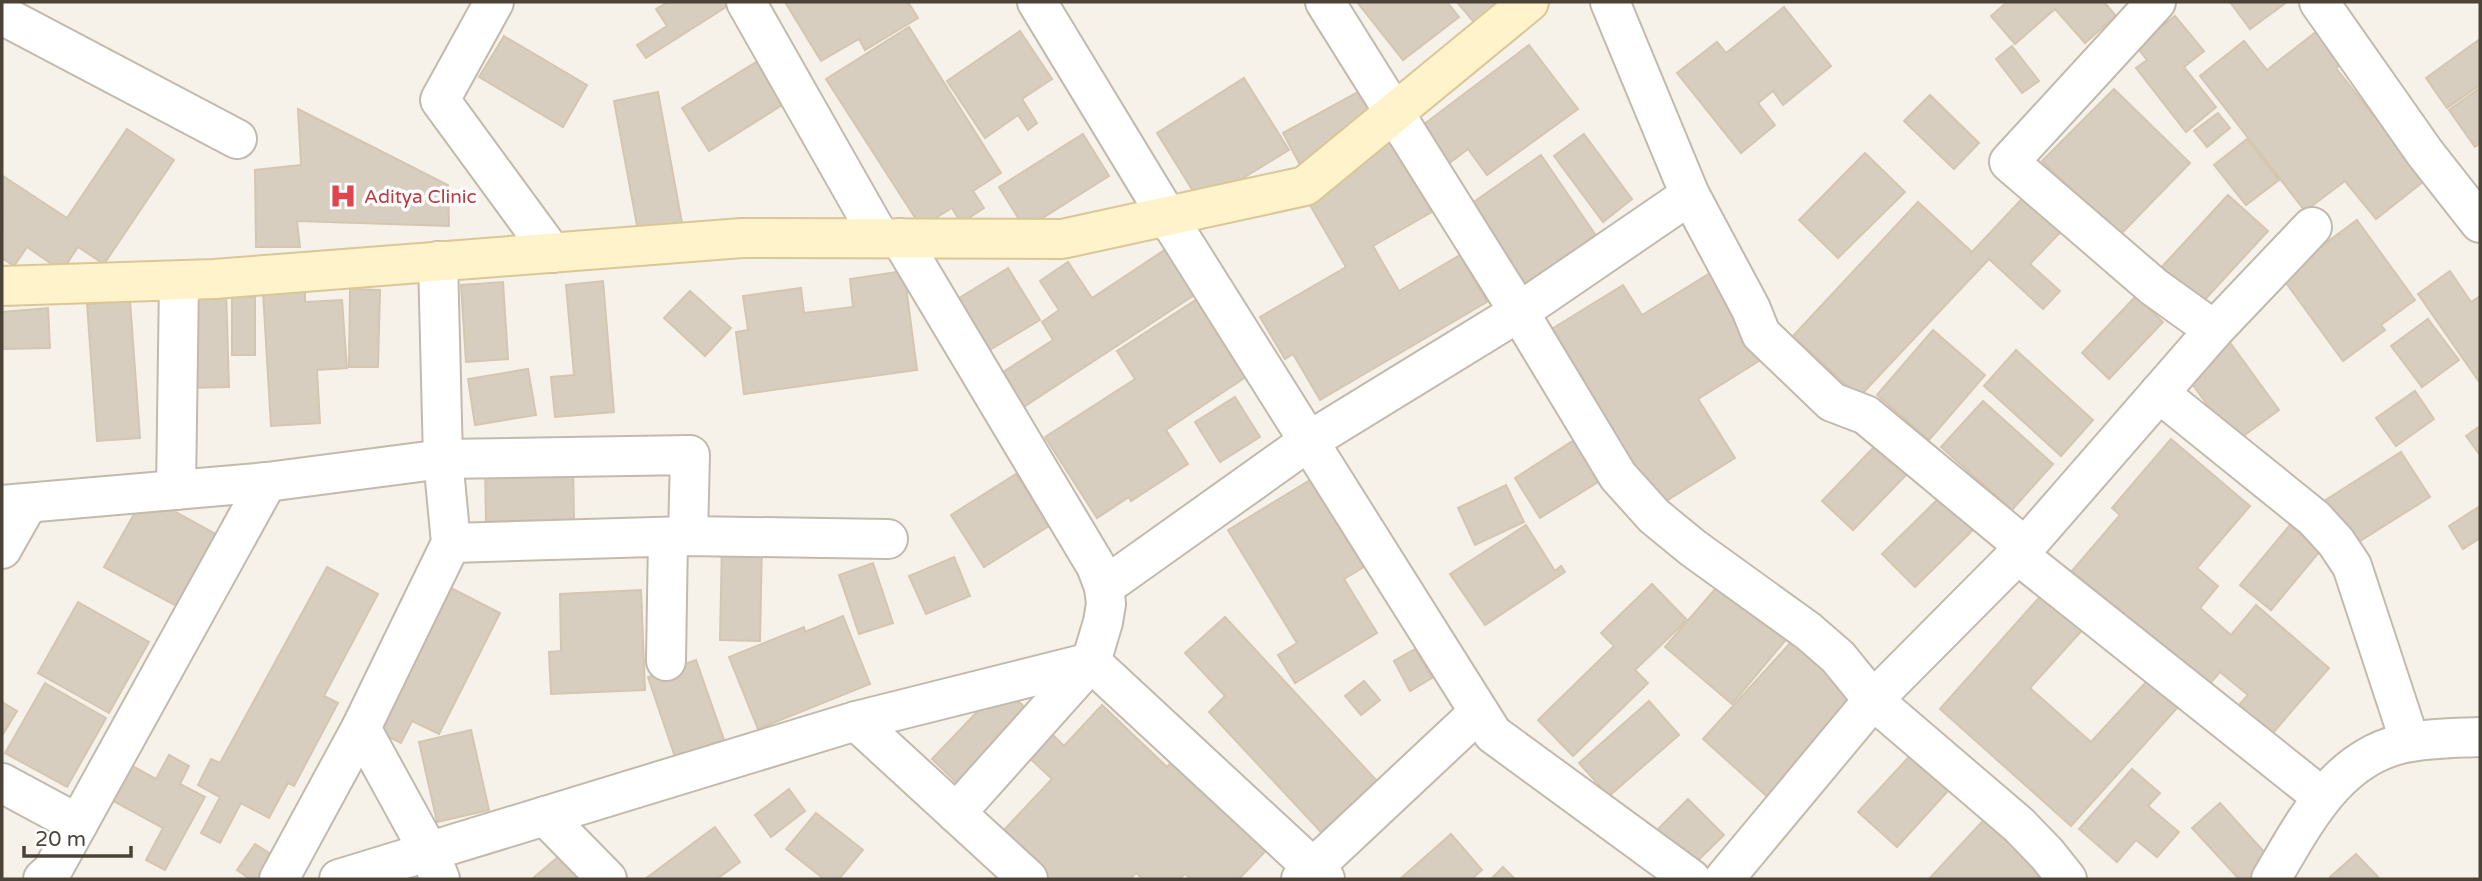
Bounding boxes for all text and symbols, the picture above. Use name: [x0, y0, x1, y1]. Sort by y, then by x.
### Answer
hospital icon: Aditya Clinic: [328, 181, 358, 211]
place label: Aditya Clinic: [364, 186, 477, 208]
scale bar: [24, 814, 131, 858]
text: 20 m: [35, 827, 86, 852]

